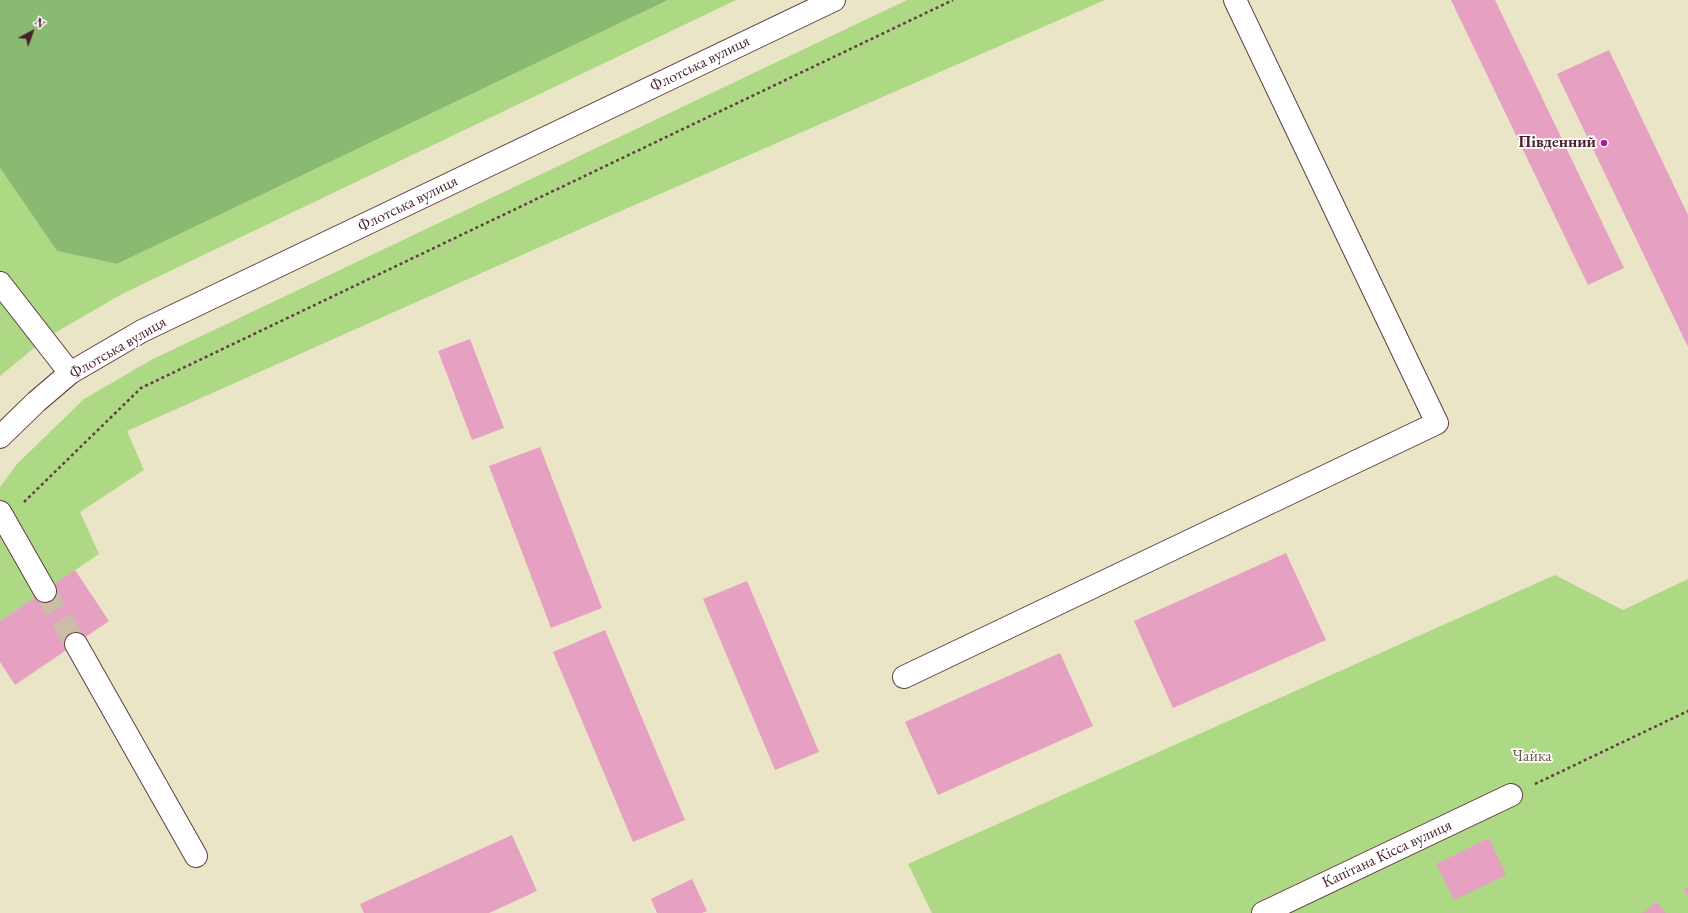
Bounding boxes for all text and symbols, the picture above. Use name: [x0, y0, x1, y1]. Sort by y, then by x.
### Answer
north arrow: [12, 12, 52, 52]
text: N: [32, 15, 48, 31]
street label: Флотська вулиця: [647, 32, 753, 96]
place label: Південний: [1519, 133, 1596, 153]
marker: Південний: [1599, 138, 1609, 148]
street label: Флотська вулиця: [355, 172, 461, 236]
street label: Флотська вулиця: [66, 313, 170, 383]
park label: Чайка: [1512, 747, 1552, 767]
street label: Капітана Кісса вулиця: [1319, 816, 1455, 892]

